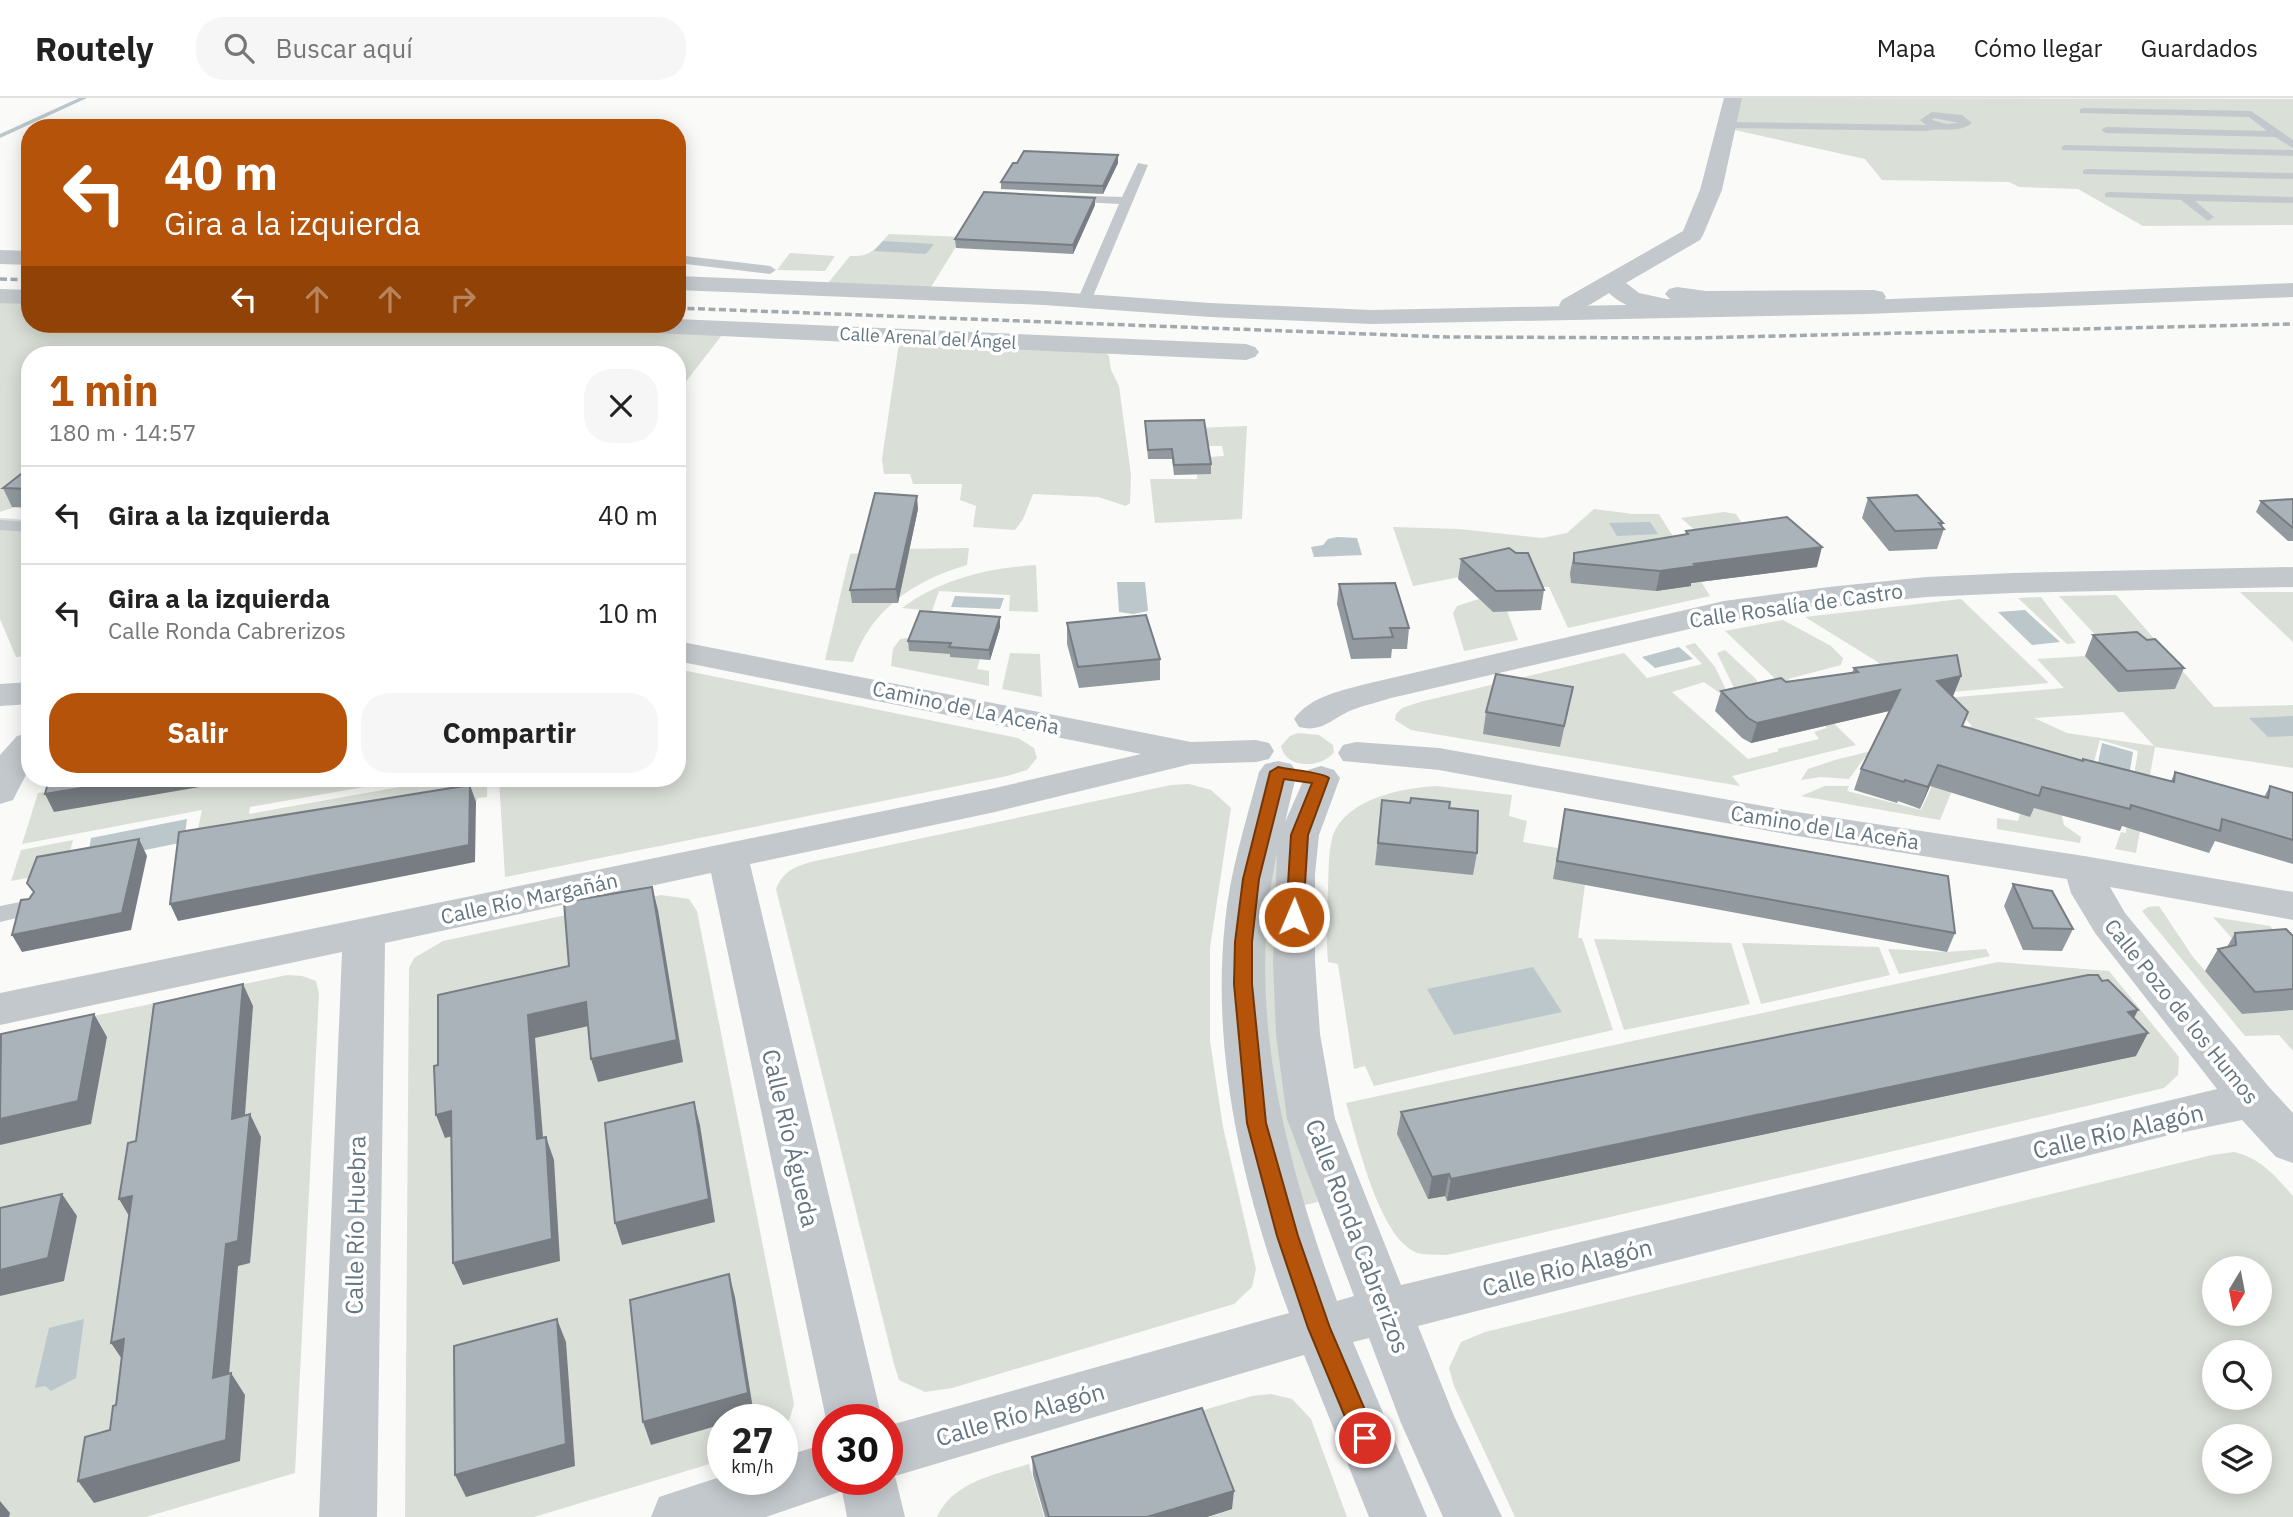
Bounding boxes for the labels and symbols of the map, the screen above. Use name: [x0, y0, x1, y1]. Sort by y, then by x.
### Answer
street label: Calle Arenal del Ángel: [839, 322, 1017, 354]
street label: Calle Rosalía de Castro: [1687, 576, 1905, 634]
street label: Camino de La Aceña: [870, 674, 1062, 740]
street label: Camino de La Aceña: [1729, 798, 1921, 856]
street label: Calle Río Margañán: [438, 866, 620, 930]
position arrow: [1257, 880, 1331, 954]
street label: Calle Pozo de los Humos: [2099, 913, 2265, 1109]
street label: Calle Río Águeda: [755, 1046, 827, 1230]
street label: Calle Río Alagón: [2029, 1096, 2207, 1166]
street label: Calle Ronda Cabrerizos: [1299, 1114, 1417, 1358]
street label: Calle Río Huebra: [337, 1135, 373, 1315]
street label: Calle Río Alagón: [1479, 1230, 1655, 1304]
north arrow: [2202, 1256, 2272, 1326]
street label: Calle Río Alagón: [932, 1375, 1108, 1453]
speed limit sign: 30: [812, 1404, 903, 1495]
pin: [1335, 1408, 1395, 1468]

